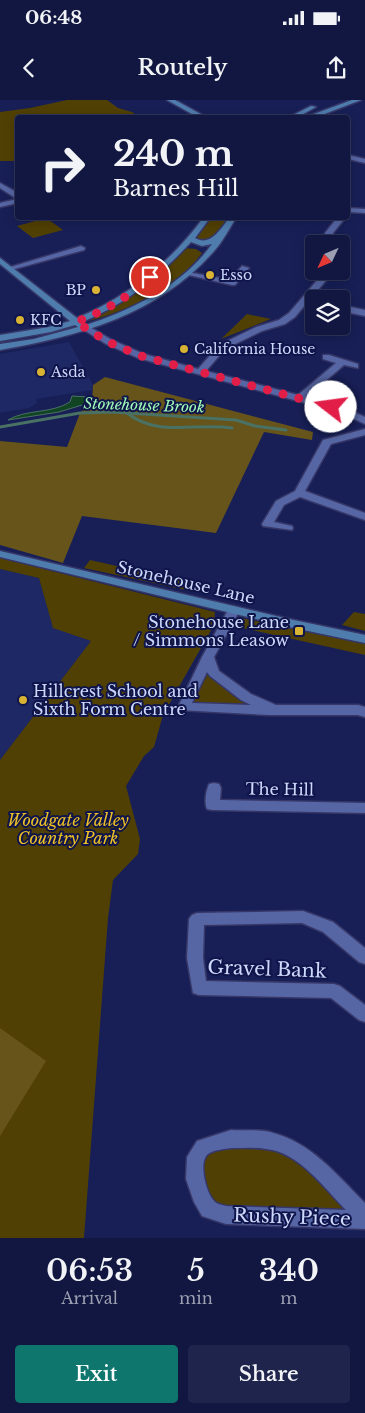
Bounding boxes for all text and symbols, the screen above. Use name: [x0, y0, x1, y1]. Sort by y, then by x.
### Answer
text: 06:48: [25, 6, 82, 29]
icon: back: [15, 54, 43, 82]
text: Routely: [137, 54, 228, 81]
icon: share: [322, 54, 350, 82]
text: 240 m: [113, 132, 233, 175]
icon: right: [30, 135, 95, 200]
text: Barnes Hill: [113, 175, 239, 202]
north arrow: [305, 235, 350, 280]
map controls: [305, 235, 350, 335]
pin: [129, 256, 171, 298]
icon: arrive: [136, 263, 164, 291]
place label: Esso: [220, 266, 252, 284]
marker: Esso: [204, 269, 216, 281]
place label: BP: [66, 281, 86, 299]
marker: BP: [90, 284, 102, 296]
button: layers: [305, 290, 350, 335]
place label: KFC: [30, 311, 62, 329]
marker: KFC: [14, 314, 26, 326]
place label: California House: [194, 340, 315, 358]
marker: California House: [178, 343, 190, 355]
place label: Asda: [50, 363, 86, 381]
marker: Asda: [35, 366, 47, 378]
position arrow: [304, 380, 356, 432]
water label: Stonehouse Brook: [83, 393, 205, 417]
street label: Stonehouse Lane: [115, 556, 257, 608]
place label: Stonehouse Lane / Simmons Leasow: [133, 612, 289, 650]
marker: Stonehouse Lane / Simmons Leasow: [293, 625, 305, 637]
place label: Hillcrest School and Sixth Form Centre: [33, 681, 198, 719]
marker: Hillcrest School and Sixth Form Centre: [17, 694, 29, 706]
street label: The Hill: [246, 778, 314, 800]
park label: Woodgate Valley Country Park: [7, 810, 129, 848]
street label: Gravel Bank: [207, 955, 327, 983]
street label: Rushy Piece: [233, 1203, 351, 1231]
text: 06:53: [46, 1252, 133, 1289]
text: 5: [187, 1252, 205, 1289]
text: 340: [259, 1252, 319, 1289]
text: Arrival: [61, 1288, 118, 1308]
text: min: [179, 1288, 213, 1308]
text: m: [280, 1288, 297, 1308]
button: Exit: [15, 1345, 178, 1403]
button: Share: [188, 1345, 350, 1403]

